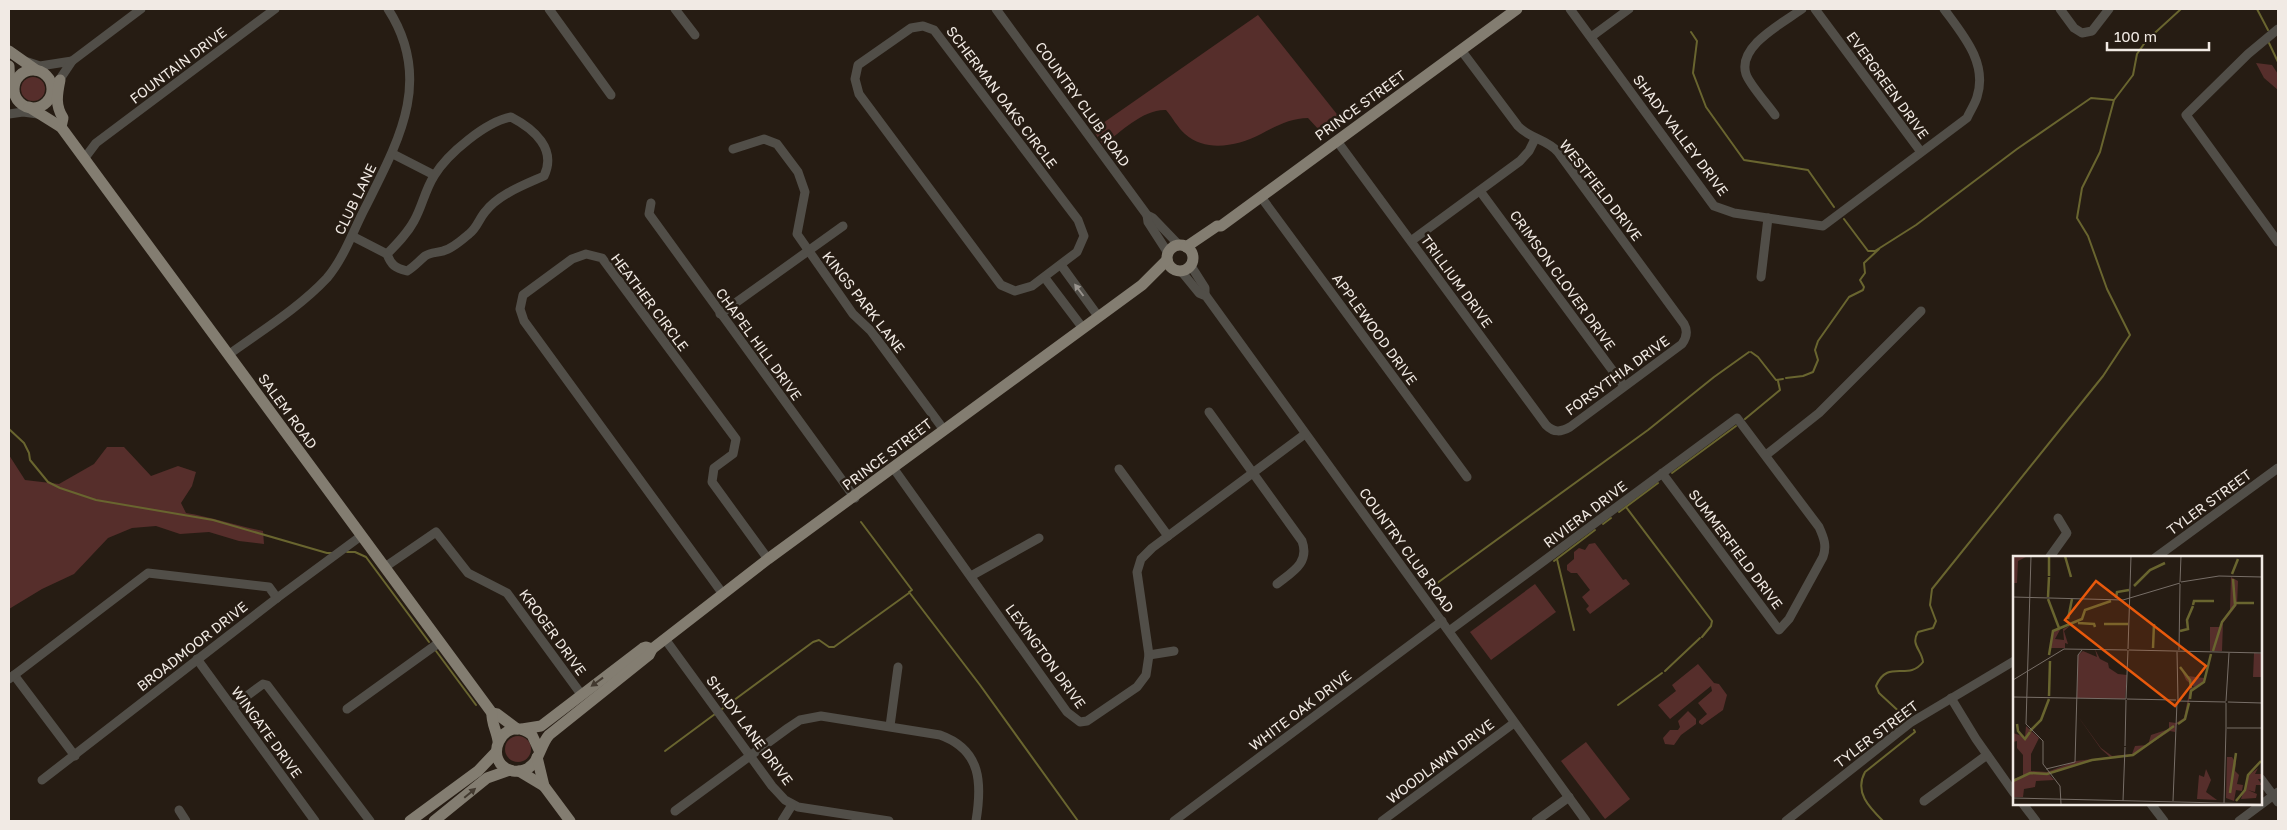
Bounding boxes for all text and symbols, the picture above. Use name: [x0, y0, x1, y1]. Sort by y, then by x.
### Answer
scale bar: [2107, 20, 2210, 52]
street label: FOUNTAIN DRIVE: [126, 23, 230, 107]
street label: SCHERMAN OAKS CIRCLE: [943, 23, 1061, 171]
text: 100 m: [2114, 27, 2157, 45]
street label: EVERGREEN DRIVE: [1843, 28, 1933, 142]
street label: COUNTRY CLUB ROAD: [1032, 38, 1134, 170]
street label: PRINCE STREET: [1311, 66, 1409, 144]
street label: SHADY VALLEY DRIVE: [1630, 71, 1732, 199]
street label: WESTFIELD DRIVE: [1556, 136, 1646, 244]
street label: CLUB LANE: [330, 161, 380, 237]
street label: CRIMSON CLOVER DRIVE: [1507, 207, 1619, 353]
street label: TRILLIUM DRIVE: [1418, 231, 1496, 331]
street label: KINGS PARK LANE: [819, 248, 909, 356]
street label: HEATHER CIRCLE: [608, 250, 692, 354]
street label: APPLEWOOD DRIVE: [1329, 270, 1421, 388]
one-way arrow: [1074, 283, 1084, 297]
street label: CHAPEL HILL DRIVE: [712, 284, 806, 404]
street label: FORSYTHIA DRIVE: [1562, 332, 1672, 418]
street label: SALEM ROAD: [255, 370, 321, 452]
street label: PRINCE STREET: [839, 414, 936, 493]
street label: TYLER STREET: [2163, 465, 2255, 538]
street label: RIVIERA DRIVE: [1540, 477, 1630, 551]
street label: COUNTRY CLUB ROAD: [1356, 484, 1458, 616]
street label: SUMMERFIELD DRIVE: [1685, 486, 1787, 612]
inset map: [2013, 556, 2262, 805]
street label: KROGER DRIVE: [516, 585, 590, 679]
street label: BROADMOOR DRIVE: [133, 598, 251, 694]
street label: LEXINGTON DRIVE: [1002, 600, 1090, 712]
street label: WHITE OAK DRIVE: [1246, 666, 1354, 754]
street label: SHADY LANE DRIVE: [703, 672, 797, 788]
one-way arrow: [590, 677, 604, 687]
street label: WINGATE DRIVE: [228, 683, 306, 781]
street label: TYLER STREET: [1831, 697, 1922, 771]
street label: WOODLAWN DRIVE: [1383, 715, 1497, 807]
one-way arrow: [464, 787, 476, 799]

